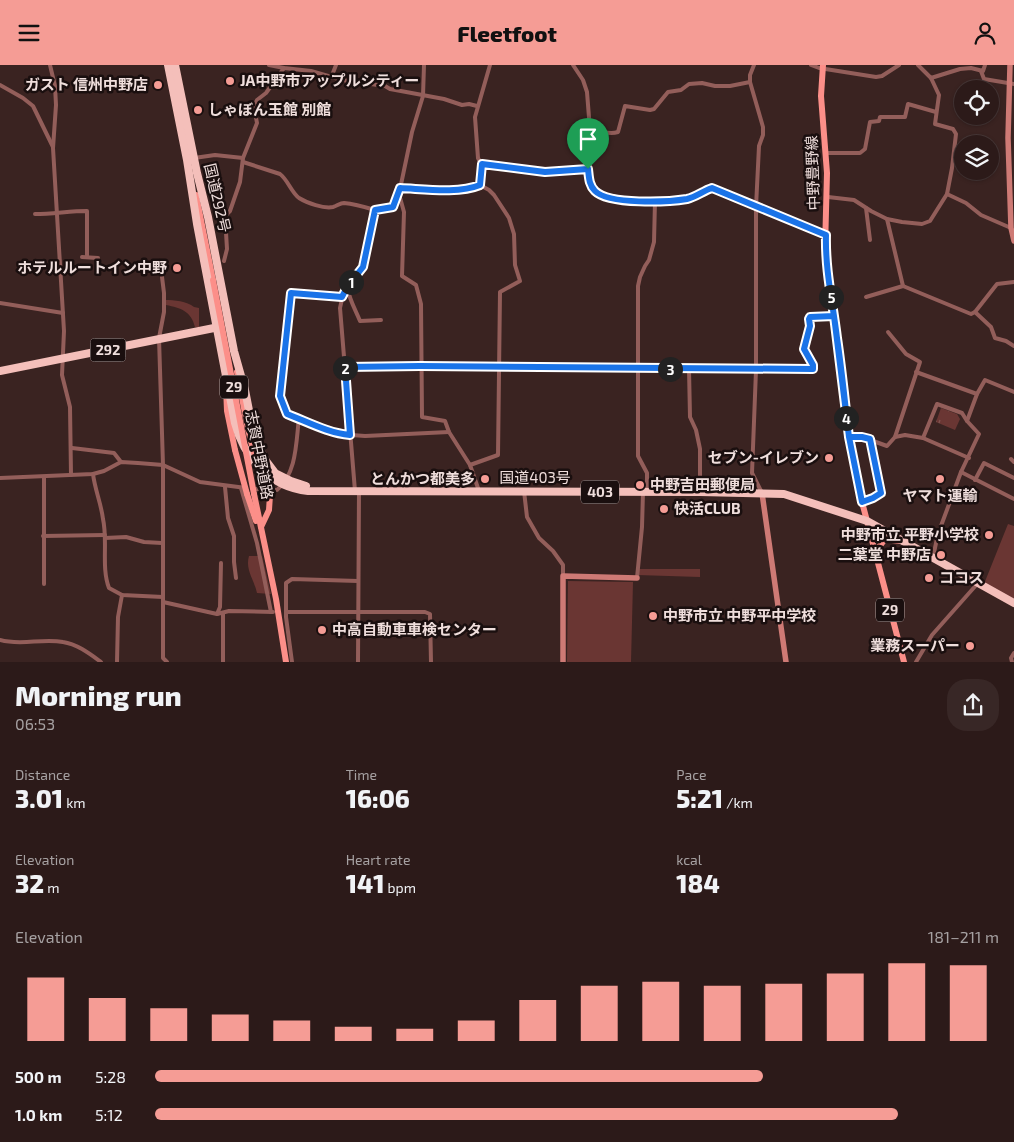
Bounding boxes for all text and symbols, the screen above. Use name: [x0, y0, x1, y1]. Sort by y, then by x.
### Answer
icon: menu: [15, 19, 43, 47]
icon: person: [971, 19, 999, 47]
text: Fleetfoot: [457, 20, 557, 46]
place label: JA中野市アップルシティー: [240, 71, 419, 89]
place label: ガスト 信州中野店: [25, 75, 148, 93]
marker: JA中野市アップルシティー: [224, 75, 236, 87]
marker: ガスト 信州中野店: [152, 79, 164, 91]
map controls: [954, 80, 999, 180]
button: locate: [954, 80, 999, 125]
place label: しゃぼん玉館 別館: [208, 100, 331, 118]
marker: しゃぼん玉館 別館: [192, 104, 204, 116]
pin: [567, 118, 609, 169]
icon: arrive: [574, 125, 602, 153]
street label: 中野豊野線: [802, 135, 822, 211]
button: layers: [954, 135, 999, 180]
street label: 国道292号: [201, 161, 235, 234]
place label: ホテルルートイン中野: [17, 258, 167, 276]
marker: ホテルルートイン中野: [171, 262, 183, 274]
pin: 1: [338, 269, 364, 295]
text: 1: [348, 274, 355, 291]
pin: 5: [818, 285, 844, 309]
text: 5: [828, 289, 835, 306]
road number: 292: [90, 339, 126, 361]
pin: 2: [332, 355, 358, 381]
pin: 3: [658, 357, 682, 381]
text: 2: [341, 360, 350, 377]
text: 3: [667, 361, 674, 378]
road number: 29: [220, 376, 248, 399]
pin: 4: [834, 405, 858, 431]
street label: 志賀中野道路: [243, 409, 277, 501]
text: 4: [842, 410, 851, 427]
place label: セブン-イレブン: [708, 448, 819, 466]
marker: セブン-イレブン: [823, 452, 835, 464]
street label: 国道403号: [499, 468, 571, 486]
place label: とんかつ都美多: [370, 469, 475, 487]
marker: とんかつ都美多: [479, 473, 491, 485]
marker: ヤマト運輸: [934, 473, 946, 485]
place label: 中野吉田郵便局: [650, 475, 755, 493]
marker: 中野吉田郵便局: [634, 479, 646, 491]
road number: 403: [581, 481, 619, 503]
place label: ヤマト運輸: [902, 486, 978, 504]
place label: 快活CLUB: [674, 499, 741, 517]
marker: 快活CLUB: [658, 503, 670, 515]
place label: 中野市立 平野小学校: [841, 525, 979, 543]
marker: 中野市立 平野小学校: [983, 529, 995, 541]
place label: 二葉堂 中野店: [838, 545, 931, 563]
marker: 二葉堂 中野店: [935, 549, 947, 561]
place label: ココス: [939, 568, 984, 586]
marker: ココス: [923, 572, 935, 584]
road number: 29: [876, 599, 904, 621]
place label: 中野市立 中野平中学校: [663, 606, 816, 624]
marker: 中野市立 中野平中学校: [647, 610, 659, 622]
place label: 中高自動車車検センター: [332, 620, 497, 638]
marker: 中高自動車車検センター: [316, 624, 328, 636]
place label: 業務スーパー: [870, 636, 960, 654]
marker: 業務スーパー: [964, 640, 976, 652]
text: Morning run: [15, 678, 182, 712]
button: share: [947, 679, 999, 731]
text: 06:53: [15, 714, 55, 733]
text: Distance: [15, 766, 70, 783]
text: Time: [346, 766, 377, 783]
text: Pace: [676, 766, 706, 783]
text: 3.01: [15, 783, 63, 813]
text: 16:06: [346, 783, 410, 813]
text: 5:21: [676, 783, 723, 813]
text: km: [63, 794, 86, 811]
text: /km: [723, 794, 753, 811]
text: Elevation: [15, 851, 74, 868]
text: Heart rate: [346, 851, 410, 868]
text: kcal: [676, 851, 702, 868]
text: 32: [15, 868, 44, 898]
text: 141: [346, 868, 384, 898]
text: 184: [676, 868, 720, 898]
text: m: [44, 879, 60, 896]
text: bpm: [384, 879, 416, 896]
text: Elevation: [15, 927, 83, 946]
text: 181–211 m: [928, 927, 999, 946]
text: 500 m: [15, 1067, 62, 1086]
text: 5:28: [95, 1067, 126, 1086]
text: 1.0 km: [15, 1105, 62, 1124]
text: 5:12: [95, 1105, 123, 1124]

